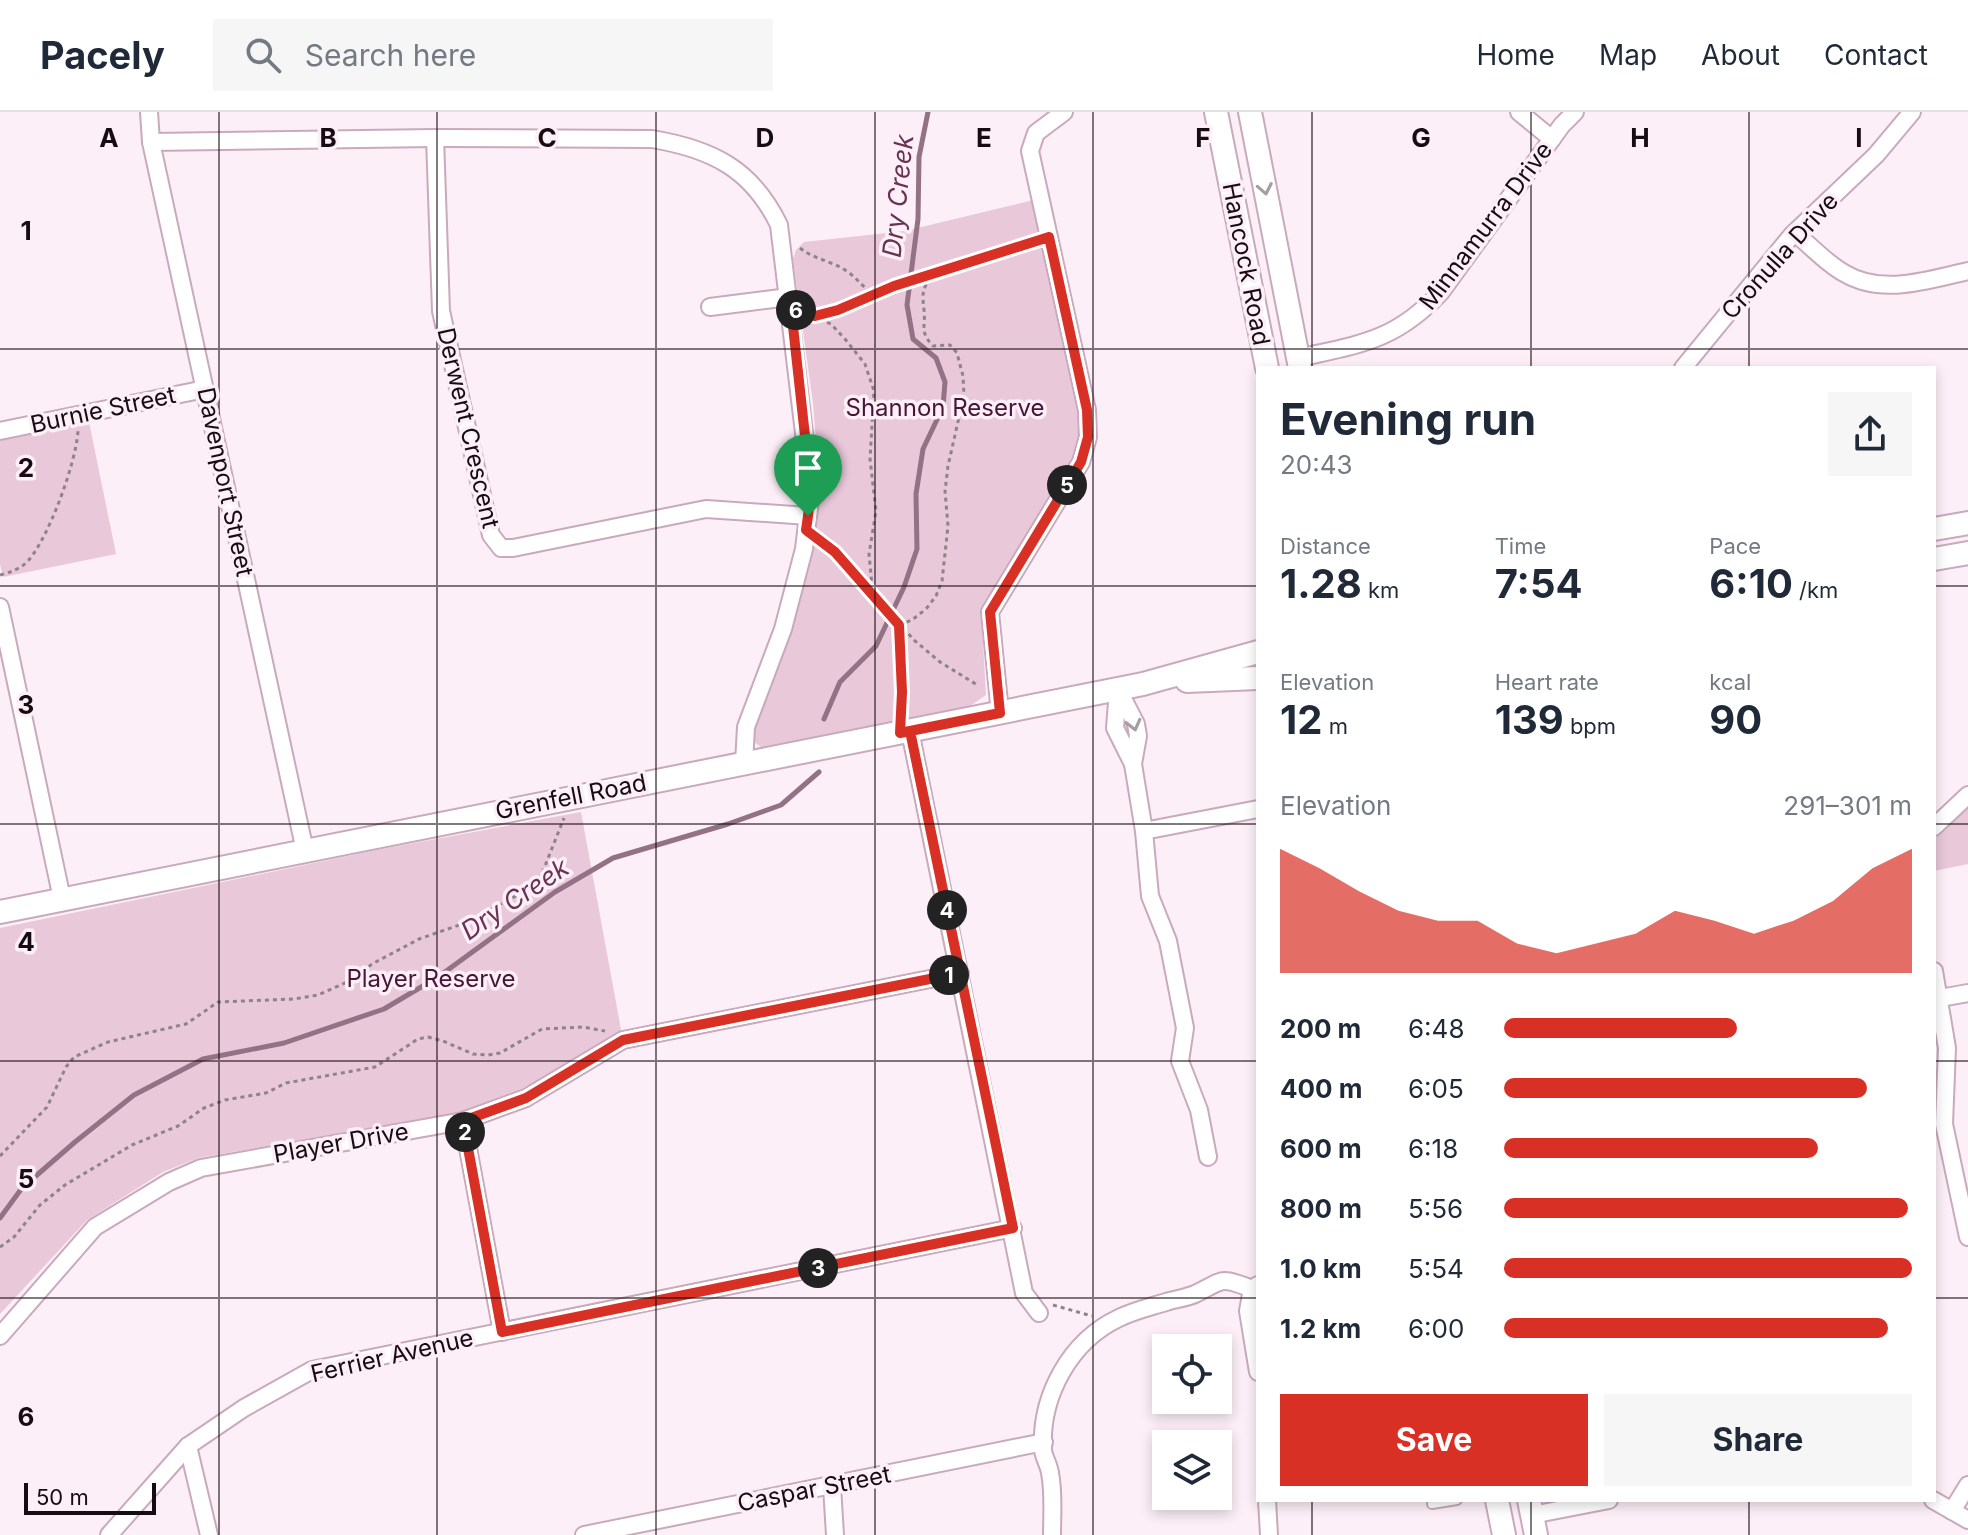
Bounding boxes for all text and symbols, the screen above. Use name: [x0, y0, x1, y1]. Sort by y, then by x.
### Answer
search box: [213, 19, 773, 91]
text: Pacely: [40, 32, 165, 78]
icon: search: [241, 33, 285, 77]
text: Search here: [305, 37, 476, 73]
text: Home: [1476, 38, 1555, 72]
text: Map: [1599, 38, 1657, 72]
text: About: [1701, 38, 1780, 72]
text: Contact: [1824, 38, 1928, 72]
text: A: [99, 122, 119, 153]
text: B: [319, 122, 337, 153]
text: C: [537, 122, 557, 153]
text: D: [756, 122, 774, 153]
text: E: [976, 122, 992, 153]
text: F: [1195, 122, 1211, 153]
text: G: [1411, 122, 1431, 153]
text: H: [1630, 122, 1650, 153]
text: I: [1855, 122, 1863, 153]
water label: Dry Creek: [876, 132, 919, 259]
street label: Minnamurra Drive: [1413, 136, 1558, 315]
street label: Hancock Road: [1217, 180, 1276, 348]
one-way arrow: [1255, 182, 1272, 195]
street label: Cronulla Drive: [1715, 186, 1844, 325]
text: 1: [20, 215, 32, 246]
pin: 6: [776, 290, 816, 330]
text: 6: [789, 297, 803, 323]
street label: Derwent Crescent: [431, 325, 506, 531]
street label: Burnie Street: [28, 380, 178, 439]
street label: Davenport Street: [191, 385, 260, 579]
text: Evening run: [1280, 392, 1536, 446]
button: share: [1828, 392, 1912, 476]
park label: Shannon Reserve: [846, 393, 1044, 422]
pin: [774, 434, 842, 516]
icon: arrive: [786, 446, 830, 490]
text: 20:43: [1280, 449, 1353, 480]
text: 2: [18, 452, 34, 483]
pin: 5: [1047, 465, 1087, 505]
text: 5: [1060, 472, 1074, 498]
text: Distance: [1280, 533, 1371, 559]
text: Time: [1495, 533, 1546, 559]
text: Pace: [1709, 533, 1761, 559]
text: 1.28: [1280, 559, 1362, 608]
text: 7:54: [1495, 559, 1583, 608]
text: 6:10: [1709, 559, 1793, 608]
text: km: [1362, 577, 1399, 603]
text: /km: [1793, 577, 1838, 603]
text: Elevation: [1280, 669, 1374, 695]
text: Heart rate: [1495, 669, 1599, 695]
text: kcal: [1709, 669, 1751, 695]
text: 3: [18, 689, 34, 720]
text: 12: [1280, 695, 1322, 744]
text: 139: [1495, 695, 1564, 744]
text: 90: [1709, 695, 1762, 744]
text: m: [1322, 713, 1348, 739]
text: bpm: [1564, 713, 1616, 739]
one-way arrow: [1125, 717, 1142, 731]
street label: Grenfell Road: [493, 768, 649, 825]
text: Elevation: [1280, 790, 1391, 821]
text: 291–301 m: [1783, 790, 1912, 821]
water label: Dry Creek: [455, 851, 575, 946]
pin: 4: [927, 890, 967, 930]
text: 4: [940, 897, 954, 923]
text: 4: [17, 926, 35, 957]
pin: 1: [929, 955, 969, 995]
text: 1: [944, 962, 954, 988]
park label: Player Reserve: [346, 964, 516, 993]
text: 200 m: [1280, 1013, 1361, 1044]
text: 6:48: [1408, 1013, 1465, 1044]
text: 400 m: [1280, 1073, 1363, 1104]
text: 6:05: [1408, 1073, 1464, 1104]
pin: 2: [445, 1112, 485, 1152]
street label: Player Drive: [271, 1116, 411, 1169]
text: 2: [458, 1119, 472, 1145]
text: 600 m: [1280, 1133, 1362, 1164]
text: 6:18: [1408, 1133, 1458, 1164]
text: 5: [18, 1163, 34, 1194]
text: 800 m: [1280, 1193, 1362, 1224]
text: 5:56: [1408, 1193, 1463, 1224]
pin: 3: [798, 1248, 838, 1288]
text: 1.0 km: [1280, 1253, 1362, 1284]
text: 5:54: [1408, 1253, 1464, 1284]
text: 3: [811, 1255, 825, 1281]
text: 1.2 km: [1280, 1313, 1361, 1344]
text: 6:00: [1408, 1313, 1464, 1344]
street label: Ferrier Avenue: [308, 1323, 476, 1388]
map controls: [1152, 1334, 1232, 1510]
button: locate: [1152, 1334, 1232, 1414]
button: Save: [1280, 1394, 1588, 1486]
button: Share: [1604, 1394, 1912, 1486]
text: 6: [18, 1401, 34, 1432]
button: layers: [1152, 1430, 1232, 1510]
street label: Caspar Street: [735, 1459, 893, 1518]
scale bar: [24, 1479, 156, 1515]
text: 50 m: [36, 1484, 89, 1510]

